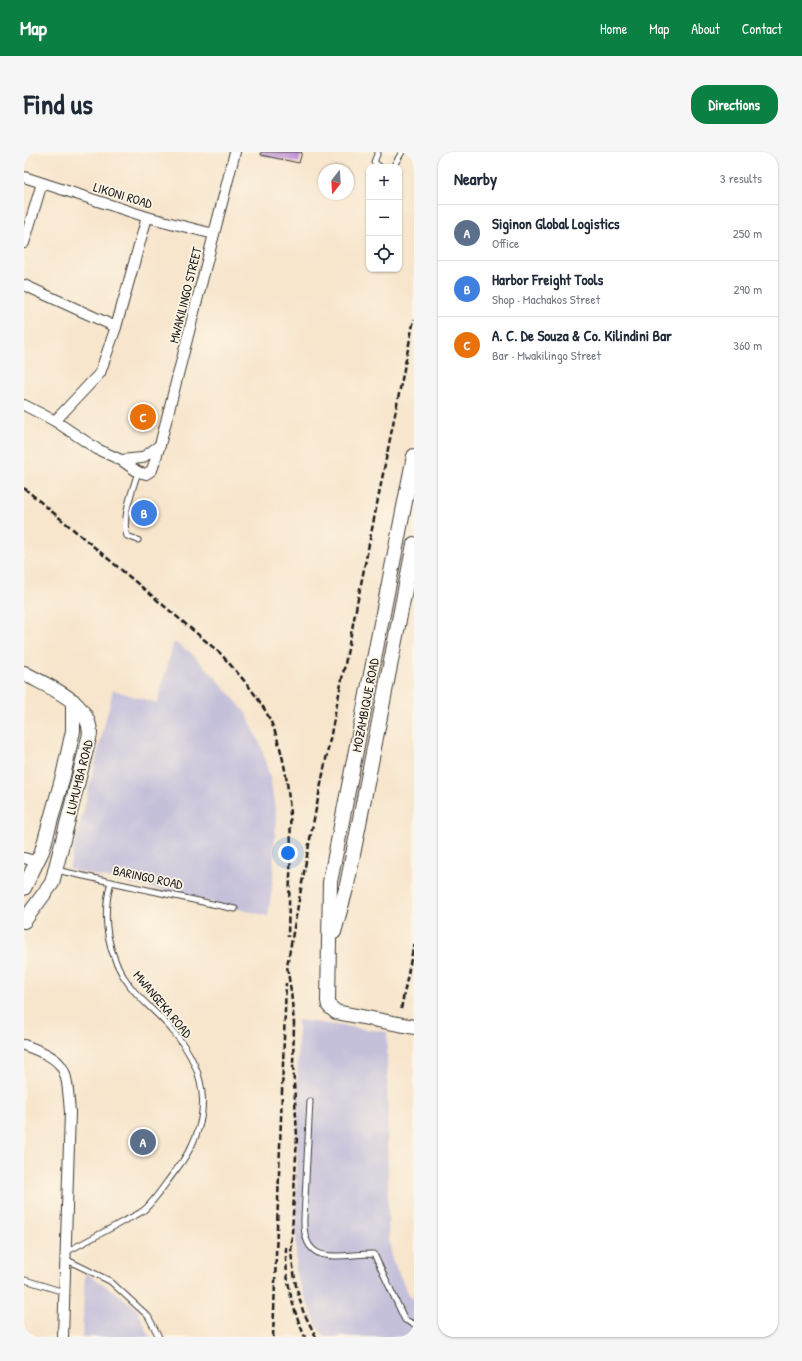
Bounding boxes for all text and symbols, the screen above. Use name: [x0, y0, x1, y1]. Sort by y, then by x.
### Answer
text: Map: [20, 15, 47, 41]
text: Home: [600, 19, 627, 38]
text: Map: [649, 19, 669, 38]
text: About: [691, 19, 720, 38]
text: Contact: [742, 19, 782, 38]
text: Find us: [24, 85, 93, 123]
button: Directions: [691, 85, 778, 124]
north arrow: [318, 164, 354, 200]
map controls: [366, 164, 402, 272]
button: +: [366, 164, 402, 200]
text: Nearby: [454, 167, 497, 190]
text: 3 results: [720, 169, 762, 187]
street label: LIKONI ROAD: [91, 178, 155, 213]
button: −: [366, 200, 402, 236]
text: Siginon Global Logistics: [492, 213, 620, 234]
text: A: [464, 224, 470, 242]
text: 250 m: [733, 224, 762, 242]
text: Office: [492, 234, 519, 252]
button: locate: [366, 236, 402, 272]
street label: MWAKILINGO STREET: [164, 244, 206, 345]
text: Harbor Freight Tools: [492, 269, 603, 290]
text: B: [464, 280, 470, 298]
text: 290 m: [733, 280, 762, 298]
text: Shop · Machakos Street: [492, 290, 600, 308]
text: A. C. De Souza & Co. Kilindini Bar: [492, 325, 672, 346]
text: C: [463, 336, 471, 354]
text: 360 m: [733, 336, 762, 354]
text: Bar · Mwakilingo Street: [492, 346, 601, 364]
pin: C: [130, 402, 156, 432]
pin: B: [131, 498, 157, 528]
street label: MOZAMBIQUE ROAD: [347, 656, 383, 754]
street label: LUMUMBA ROAD: [61, 737, 97, 816]
your location: [278, 843, 298, 863]
street label: BARINGO ROAD: [111, 861, 185, 893]
street label: MWANGEKA ROAD: [130, 967, 197, 1042]
pin: A: [130, 1127, 156, 1157]

